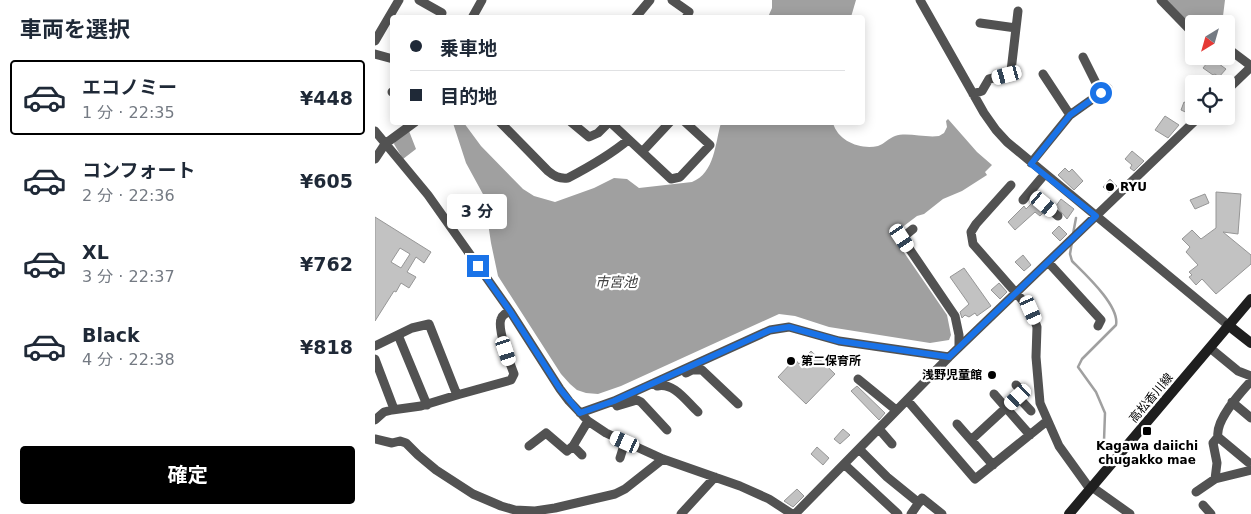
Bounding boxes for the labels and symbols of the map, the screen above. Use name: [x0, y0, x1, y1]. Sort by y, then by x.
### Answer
north arrow: [1185, 15, 1235, 65]
car: [990, 64, 1023, 86]
route start: [1090, 82, 1112, 104]
place label: RYU: [1120, 180, 1147, 194]
marker: RYU: [1104, 181, 1116, 193]
car: [1027, 189, 1060, 219]
callout: 3 分: [448, 194, 508, 228]
car: [887, 221, 916, 255]
route end: [467, 255, 489, 277]
water label: 市宮池: [595, 274, 639, 290]
car: [1018, 293, 1043, 327]
car: [494, 334, 517, 368]
place label: 第二保育所: [801, 354, 861, 368]
marker: 第二保育所: [785, 355, 797, 367]
place label: 浅野児童館: [922, 368, 982, 382]
marker: 浅野児童館: [986, 369, 998, 381]
street label: 高松香川線: [1126, 371, 1176, 425]
car: [1001, 381, 1034, 413]
marker: Kagawa daiichi chugakko mae: [1141, 425, 1153, 437]
car: [608, 429, 641, 455]
place label: Kagawa daiichi chugakko mae: [1096, 439, 1198, 467]

